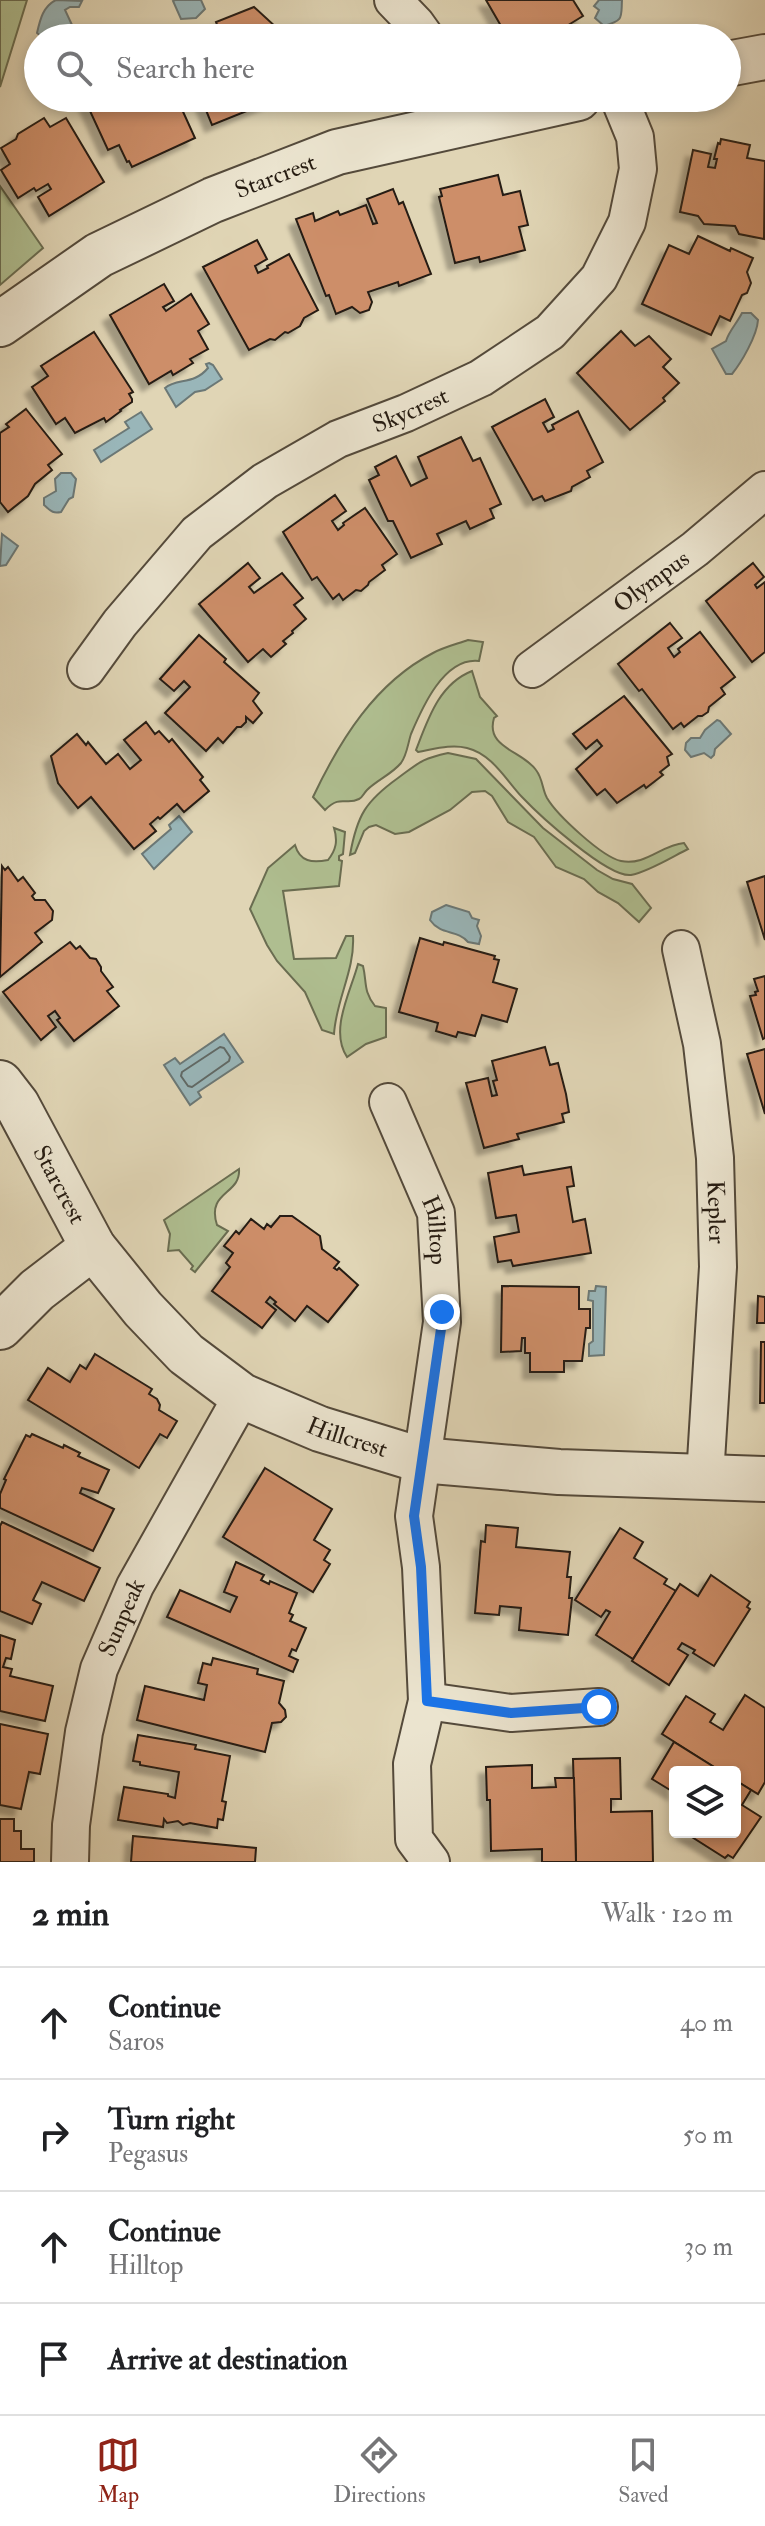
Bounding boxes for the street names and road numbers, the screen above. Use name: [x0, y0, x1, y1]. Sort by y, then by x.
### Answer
street label: Starcrest: [230, 147, 321, 206]
street label: Skycrest: [368, 380, 454, 440]
street label: Olympus: [607, 543, 696, 620]
street label: Starcrest: [26, 1140, 93, 1230]
street label: Kepler: [700, 1180, 732, 1244]
street label: Hilltop: [414, 1191, 454, 1266]
street label: Hillcrest: [302, 1410, 392, 1465]
street label: Sunpeak: [91, 1572, 152, 1661]

